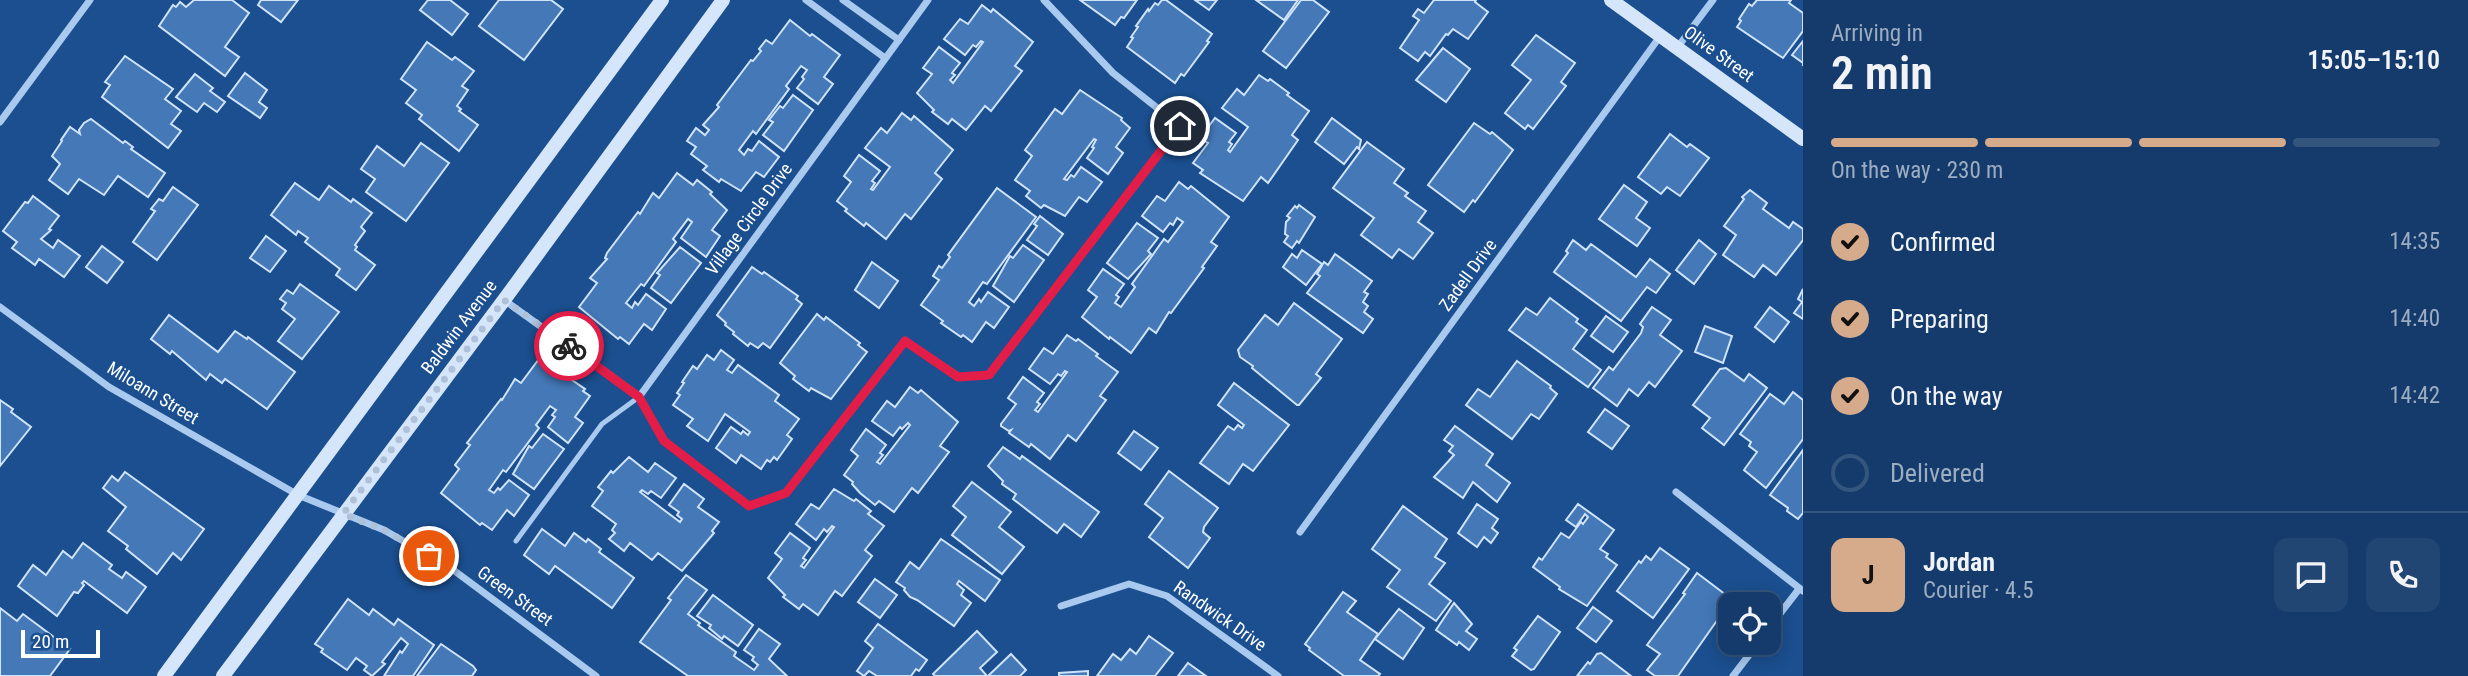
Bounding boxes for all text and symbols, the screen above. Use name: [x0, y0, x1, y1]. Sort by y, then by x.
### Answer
text: Arriving in: [1831, 20, 1923, 47]
street label: Olive Street: [1680, 21, 1758, 86]
text: 15:05–15:10: [2307, 45, 2440, 75]
text: 2 min: [1831, 46, 1933, 100]
pin: [1150, 96, 1210, 156]
icon: home: [1161, 107, 1199, 145]
text: On the way · 230 m: [1831, 157, 2003, 184]
street label: Village Circle Drive: [701, 159, 796, 279]
icon: check: [1831, 223, 1869, 261]
text: Confirmed: [1890, 227, 1996, 257]
text: 14:35: [2389, 228, 2440, 255]
street label: Zadell Drive: [1434, 235, 1501, 315]
street label: Baldwin Avenue: [417, 276, 501, 378]
icon: check: [1831, 300, 1869, 338]
text: Preparing: [1890, 304, 1989, 334]
text: 14:40: [2389, 305, 2440, 332]
courier: [534, 311, 604, 381]
icon: bike: [550, 327, 588, 365]
street label: Miloann Street: [104, 357, 203, 428]
icon: check: [1831, 377, 1869, 415]
text: On the way: [1890, 381, 2003, 411]
text: 14:42: [2389, 382, 2440, 409]
text: Delivered: [1890, 458, 1985, 488]
pin: [399, 526, 459, 586]
icon: bag: [410, 537, 448, 575]
button: chat: [2274, 538, 2348, 612]
button: phone: [2366, 538, 2440, 612]
text: Jordan: [1923, 547, 1995, 577]
text: J: [1862, 560, 1874, 590]
street label: Green Street: [474, 561, 557, 630]
street label: Randwick Drive: [1170, 576, 1271, 655]
text: Courier · 4.5: [1923, 577, 2034, 604]
map controls: [1718, 592, 1781, 655]
button: locate: [1718, 592, 1781, 655]
scale bar: [21, 627, 100, 659]
text: 20 m: [32, 630, 69, 653]

